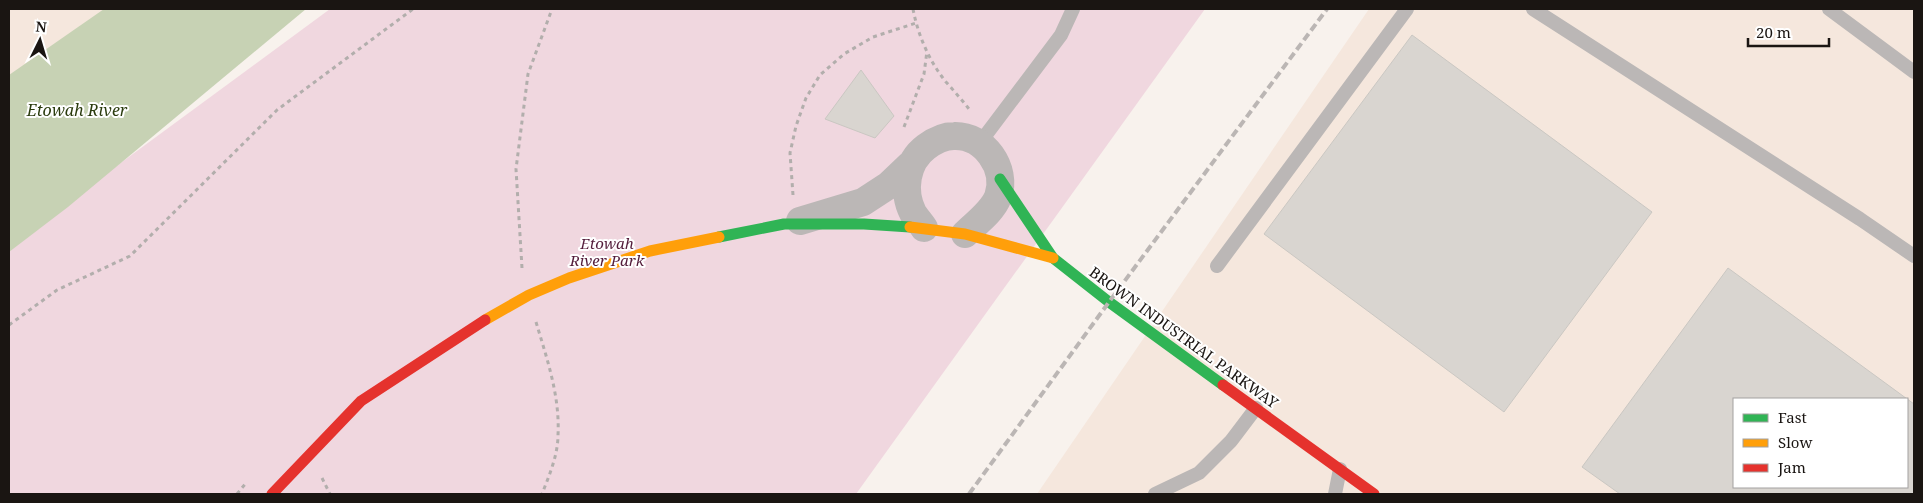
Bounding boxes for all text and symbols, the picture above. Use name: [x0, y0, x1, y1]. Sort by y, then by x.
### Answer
north arrow: [15, 15, 65, 65]
scale bar: [1748, 15, 1829, 47]
text: N: [35, 17, 48, 36]
text: 20 m: [1756, 22, 1791, 42]
water label: Etowah River: [26, 99, 128, 121]
park label: Etowah River Park: [569, 233, 645, 270]
street label: BROWN INDUSTRIAL PARKWAY: [1086, 262, 1283, 413]
legend: [1733, 398, 1908, 488]
text: Fast: [1778, 407, 1807, 427]
text: Slow: [1778, 432, 1812, 452]
text: Jam: [1777, 457, 1806, 477]

